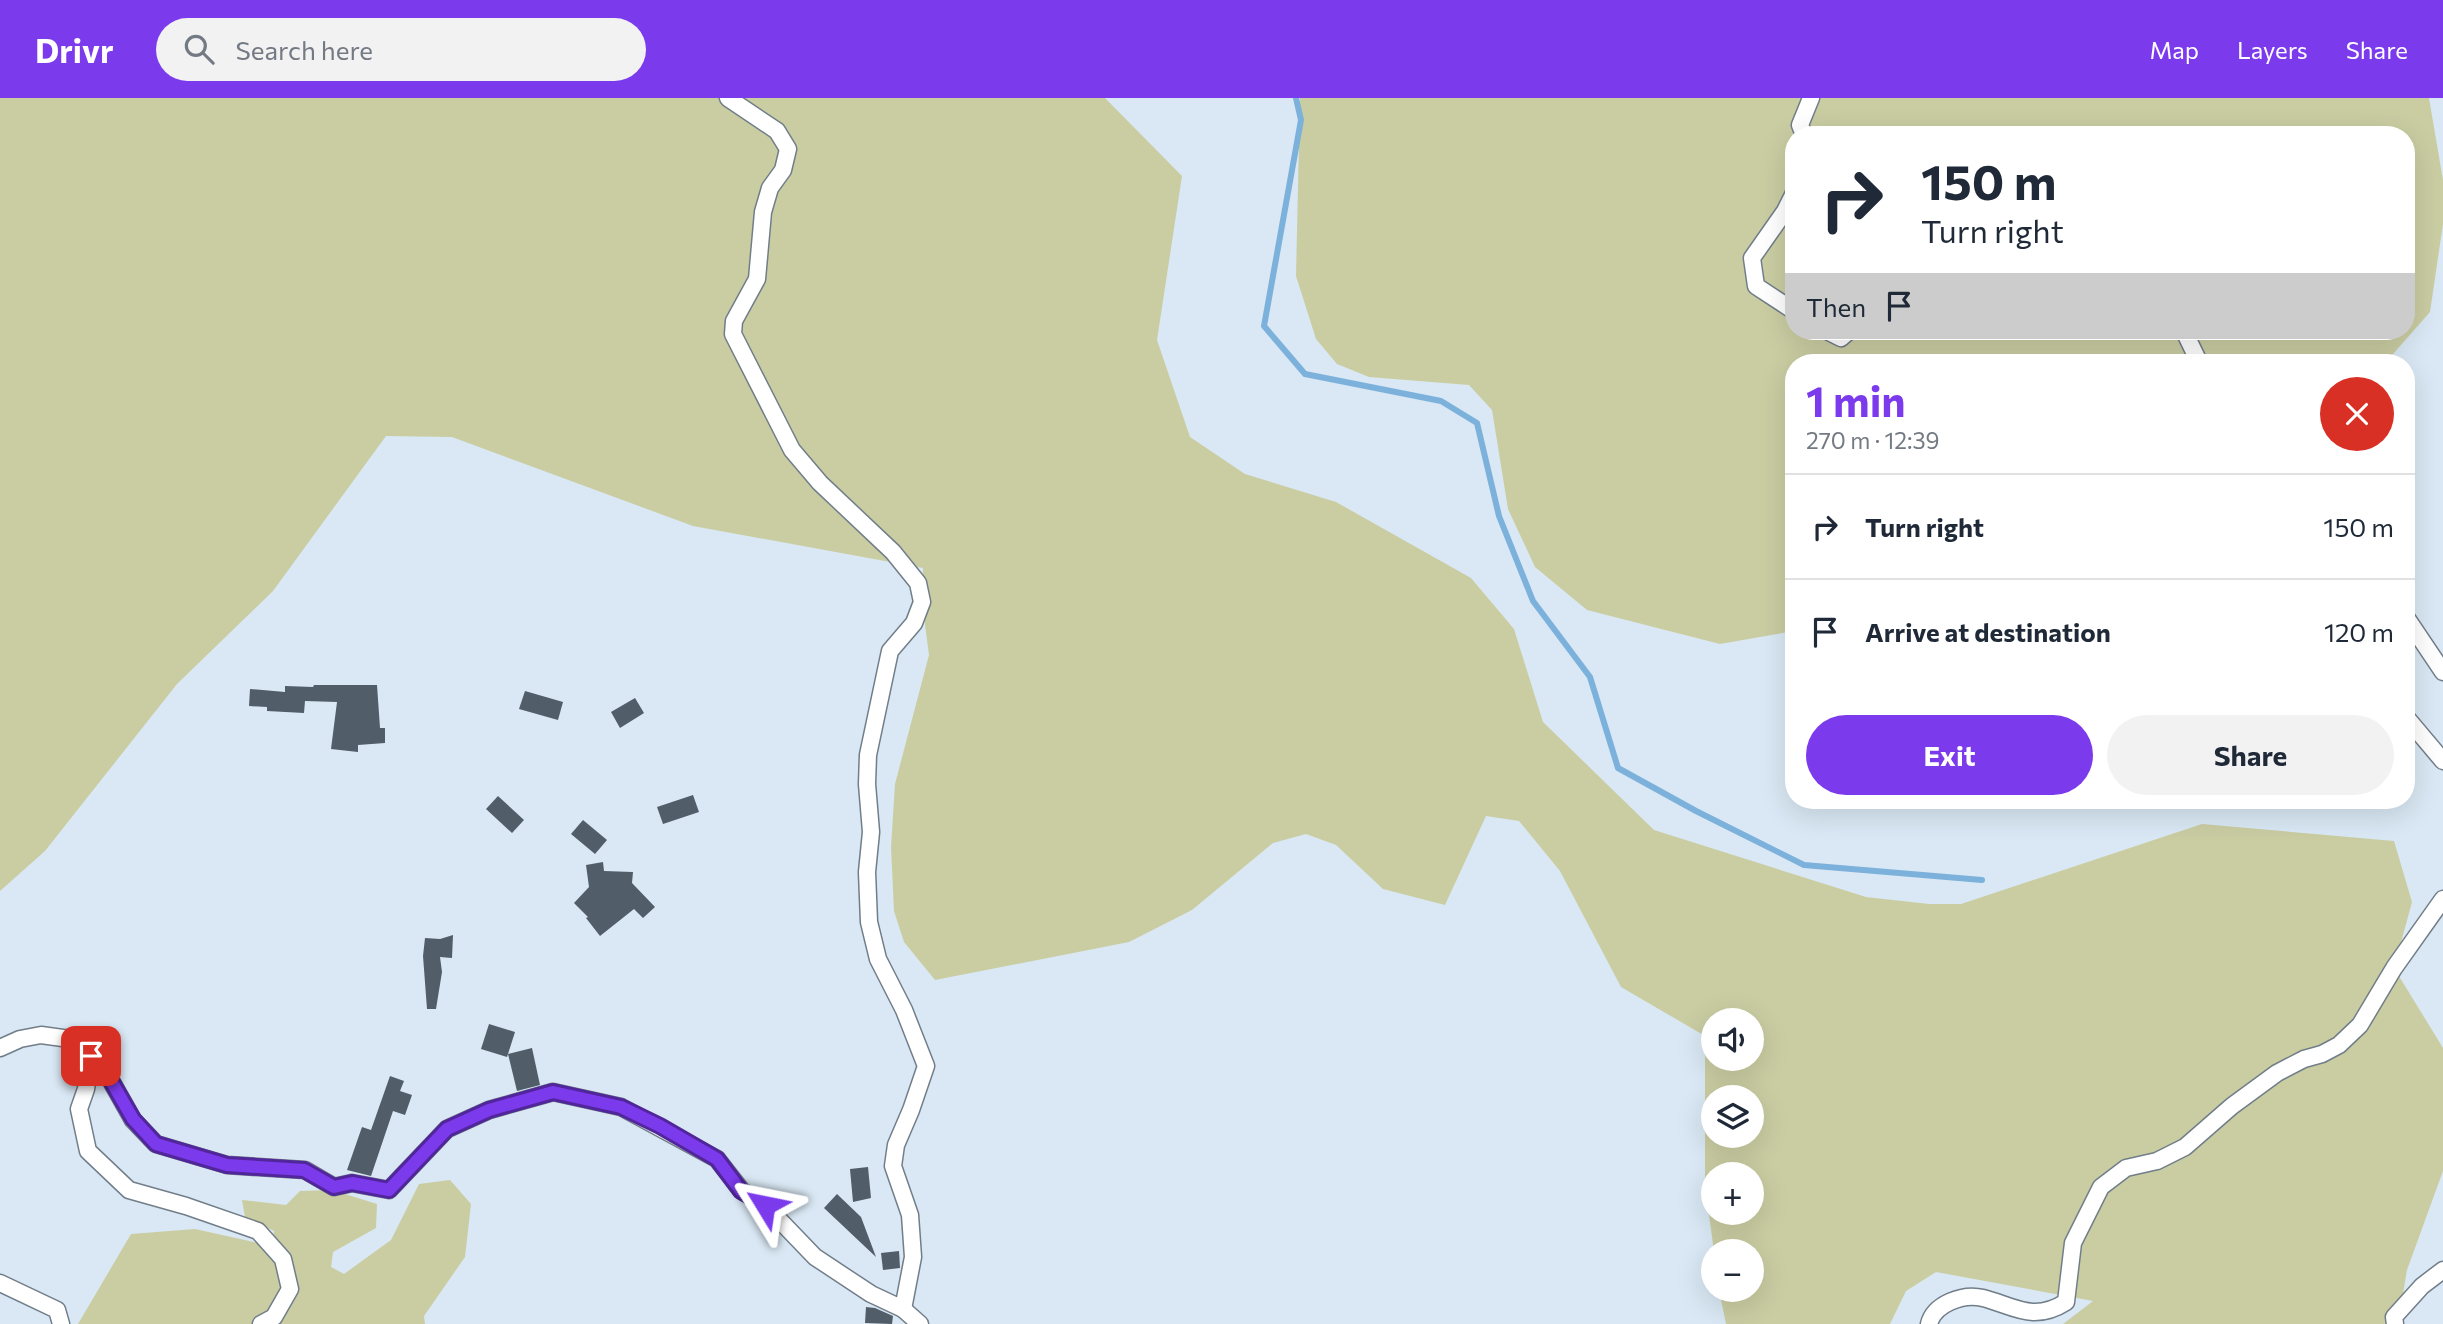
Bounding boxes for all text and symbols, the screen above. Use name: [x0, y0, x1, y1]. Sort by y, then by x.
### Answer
search box: [156, 18, 646, 81]
text: Drivr: [35, 29, 114, 70]
icon: search: [180, 30, 218, 68]
text: Search here: [236, 34, 373, 65]
text: Map: [2150, 35, 2199, 64]
text: Layers: [2237, 35, 2308, 64]
text: Share: [2346, 35, 2408, 64]
text: 150 m: [1921, 150, 2056, 210]
icon: right: [1806, 154, 1897, 245]
text: Turn right: [1921, 210, 2064, 250]
icon: arrive: [1880, 287, 1918, 325]
text: Then: [1806, 291, 1866, 322]
text: 1 min: [1806, 374, 1906, 426]
button: close: [2320, 377, 2394, 451]
text: 270 m · 12:39: [1806, 426, 1940, 454]
icon: right: [1806, 508, 1844, 546]
text: Turn right: [1865, 511, 1984, 542]
text: 150 m: [2323, 511, 2394, 542]
icon: arrive: [1806, 613, 1844, 651]
text: Arrive at destination: [1865, 616, 2111, 647]
text: 120 m: [2324, 616, 2394, 647]
button: Exit: [1806, 715, 2093, 795]
button: Share: [2107, 715, 2394, 795]
map controls: [1701, 1008, 1764, 1302]
button: sound: [1701, 1008, 1764, 1071]
pin: [61, 1026, 121, 1086]
icon: arrive: [72, 1037, 110, 1075]
button: layers: [1701, 1085, 1764, 1148]
button: +: [1701, 1162, 1764, 1225]
position arrow: [728, 1168, 802, 1242]
button: −: [1701, 1239, 1764, 1302]

